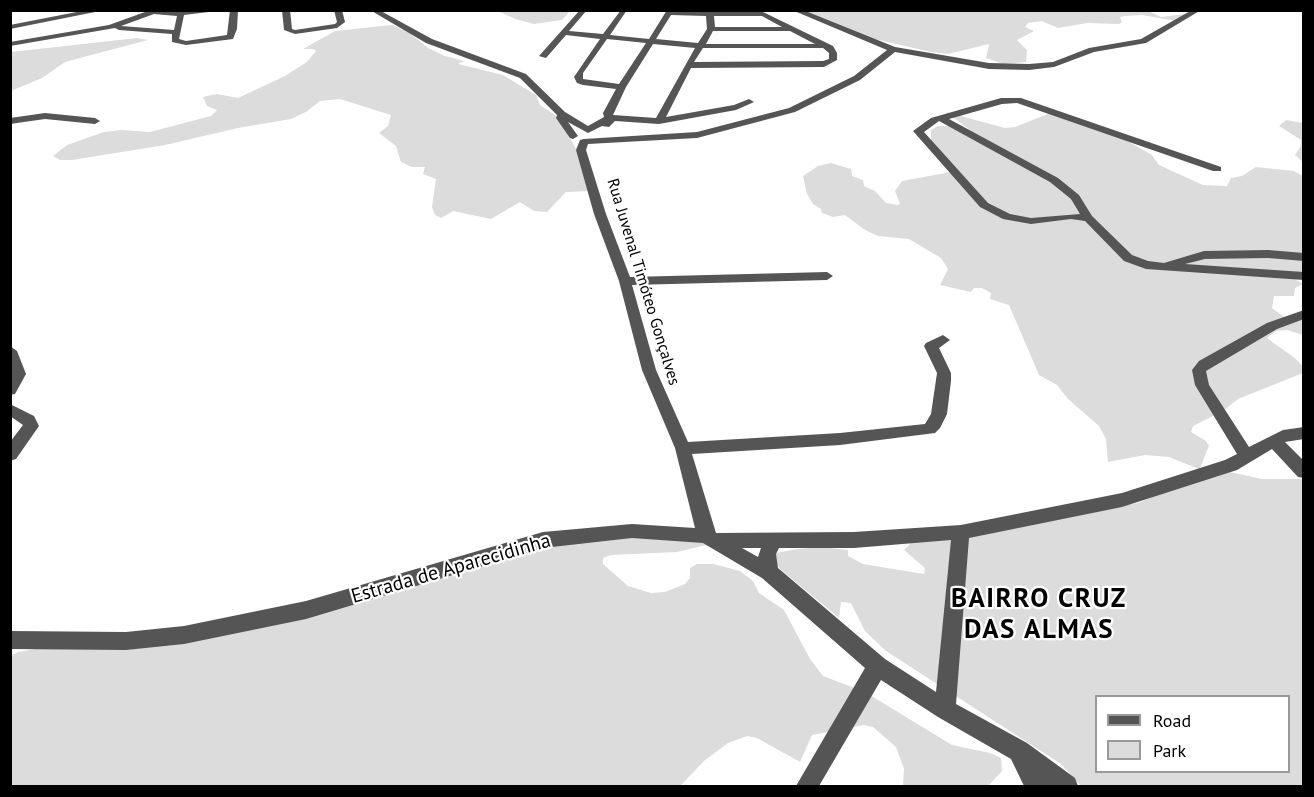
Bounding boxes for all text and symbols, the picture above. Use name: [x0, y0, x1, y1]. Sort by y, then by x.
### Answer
street label: Rua Juvenal Timóteo Gonçalves: [602, 176, 684, 388]
street label: Estrada de Aparecidinha: [348, 529, 554, 609]
district label: BAIRRO CRUZ DAS ALMAS: [951, 583, 1127, 646]
legend: [1095, 695, 1290, 773]
text: Road: [1153, 709, 1191, 732]
text: Park: [1153, 739, 1186, 762]

